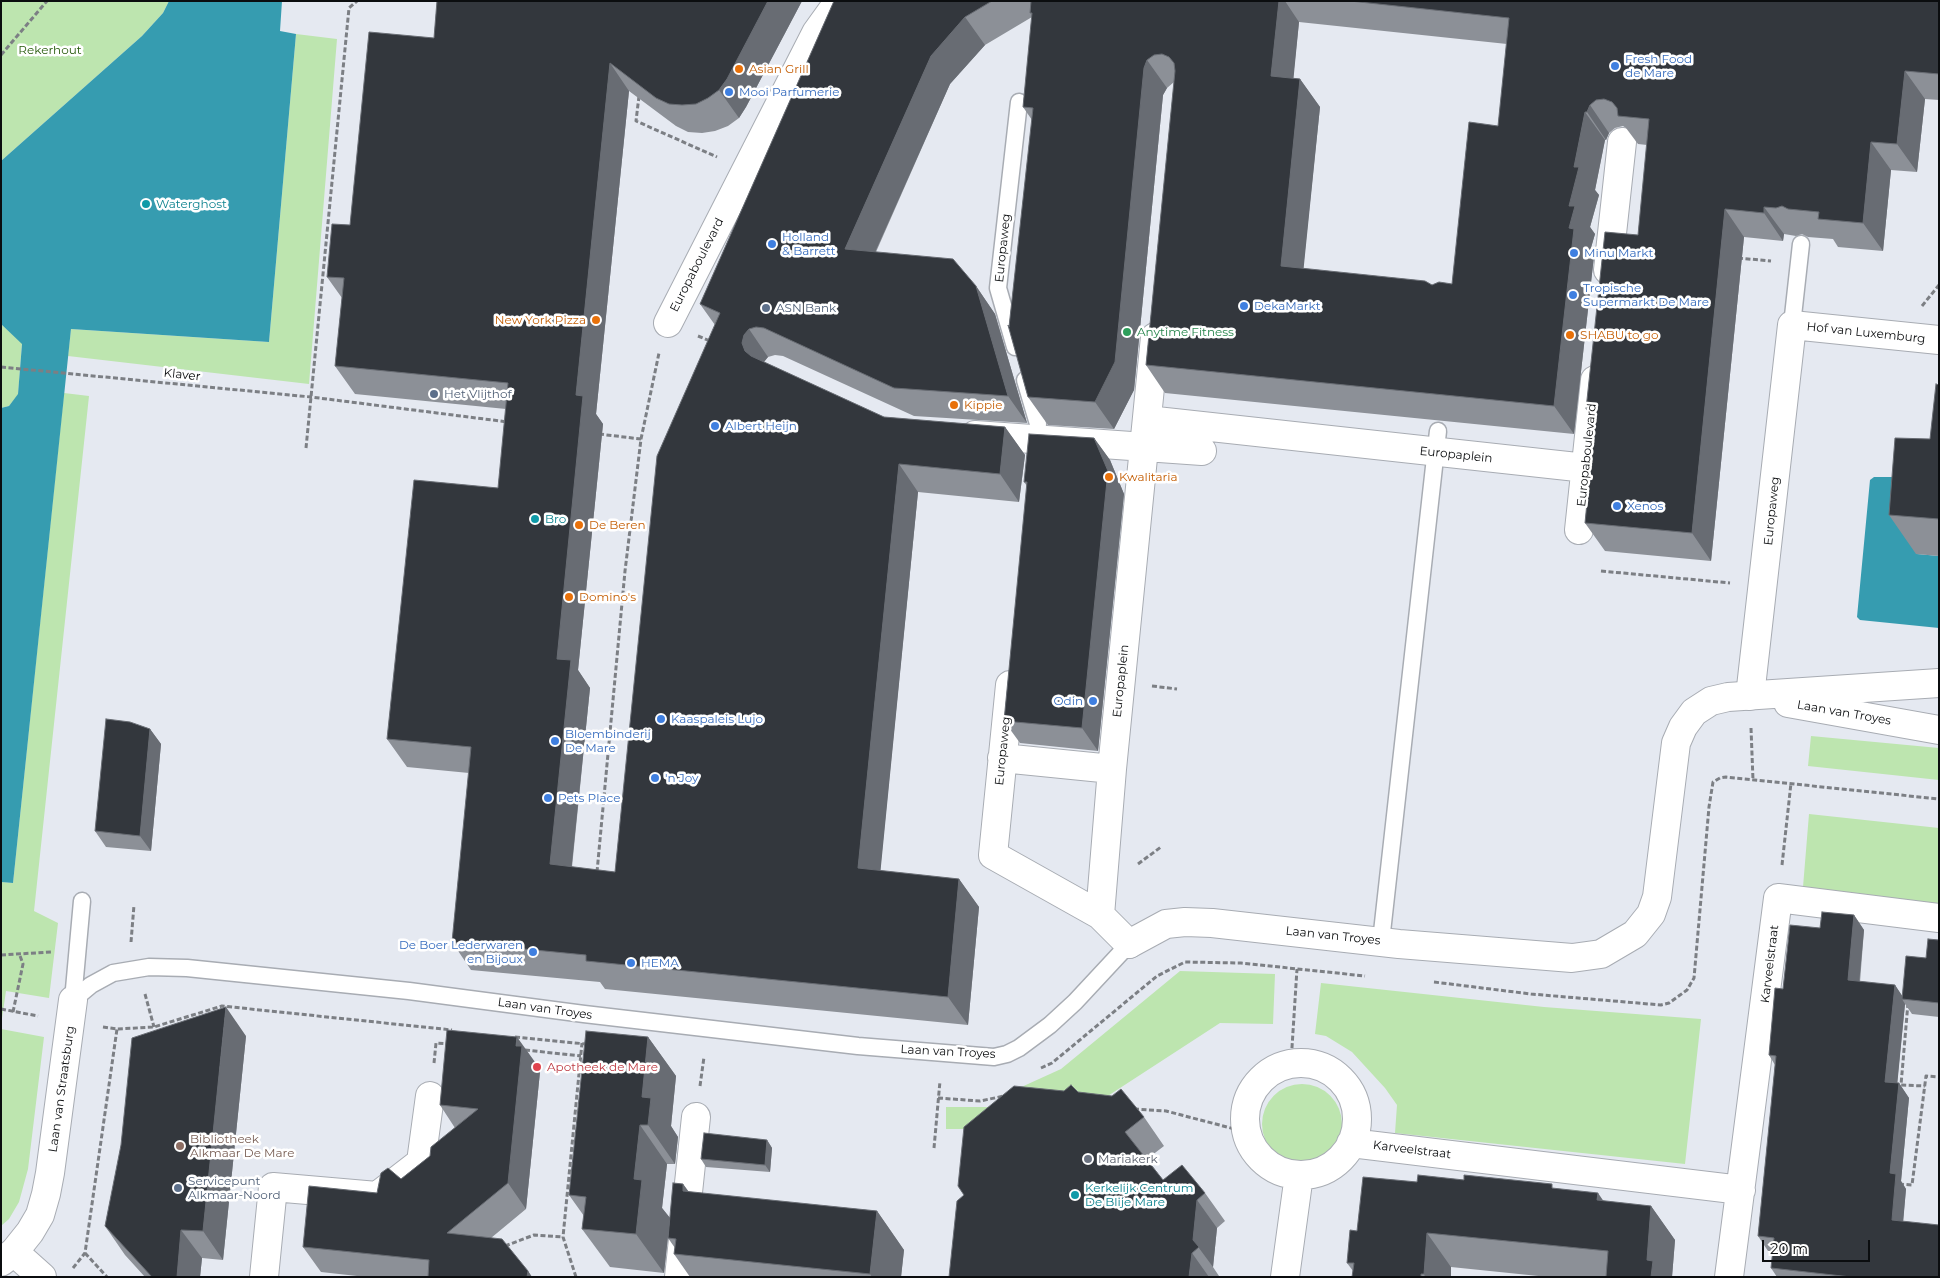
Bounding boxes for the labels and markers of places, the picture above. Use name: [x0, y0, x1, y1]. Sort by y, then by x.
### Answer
place label: Fresh Food de Mare: [1625, 52, 1692, 80]
marker: Fresh Food de Mare: [1609, 60, 1621, 72]
place label: Asian Grill: [749, 62, 809, 76]
marker: Asian Grill: [733, 63, 745, 75]
place label: Mooi Parfumerie: [739, 85, 840, 99]
marker: Mooi Parfumerie: [723, 86, 735, 98]
place label: Waterghost: [156, 197, 227, 211]
marker: Waterghost: [140, 198, 152, 210]
place label: Holland & Barrett: [782, 230, 836, 258]
marker: Holland & Barrett: [766, 238, 778, 250]
place label: Minu Markt: [1584, 246, 1653, 260]
marker: Minu Markt: [1568, 247, 1580, 259]
place label: Tropische Supermarkt De Mare: [1583, 281, 1709, 309]
marker: Tropische Supermarkt De Mare: [1567, 289, 1579, 301]
place label: DekaMarkt: [1254, 299, 1321, 313]
marker: DekaMarkt: [1238, 300, 1250, 312]
place label: ASN Bank: [776, 301, 836, 315]
marker: ASN Bank: [760, 302, 772, 314]
place label: New York Pizza: [495, 313, 586, 327]
marker: New York Pizza: [590, 314, 602, 326]
place label: Anytime Fitness: [1137, 325, 1234, 339]
marker: Anytime Fitness: [1121, 326, 1133, 338]
place label: SHABU to go: [1580, 328, 1658, 342]
marker: SHABU to go: [1564, 329, 1576, 341]
place label: Het Vlijthof: [444, 387, 512, 401]
marker: Het Vlijthof: [428, 388, 440, 400]
place label: Kippie: [964, 398, 1003, 412]
marker: Kippie: [948, 399, 960, 411]
place label: Albert Heijn: [725, 419, 797, 433]
marker: Albert Heijn: [709, 420, 721, 432]
place label: Kwalitaria: [1119, 470, 1178, 484]
marker: Kwalitaria: [1103, 471, 1115, 483]
place label: Xenos: [1627, 499, 1663, 513]
marker: Xenos: [1611, 500, 1623, 512]
place label: Bro: [545, 512, 566, 526]
marker: Bro: [529, 513, 541, 525]
place label: De Beren: [589, 518, 646, 532]
marker: De Beren: [573, 519, 585, 531]
place label: Domino's: [579, 590, 636, 604]
marker: Domino's: [563, 591, 575, 603]
place label: Odin: [1053, 694, 1083, 708]
marker: Odin: [1087, 695, 1099, 707]
place label: Kaaspaleis Lujo: [671, 712, 763, 726]
marker: Kaaspaleis Lujo: [655, 713, 667, 725]
place label: Bloembinderij De Mare: [565, 727, 651, 755]
marker: Bloembinderij De Mare: [549, 735, 561, 747]
place label: 'n Joy: [665, 771, 699, 785]
marker: 'n Joy: [649, 772, 661, 784]
place label: Pets Place: [558, 791, 620, 805]
marker: Pets Place: [542, 792, 554, 804]
place label: De Boer Lederwaren en Bijoux: [399, 938, 523, 966]
marker: De Boer Lederwaren en Bijoux: [527, 946, 539, 958]
place label: HEMA: [641, 956, 679, 970]
marker: HEMA: [625, 957, 637, 969]
place label: Apotheek de Mare: [547, 1060, 658, 1074]
marker: Apotheek de Mare: [531, 1061, 543, 1073]
place label: Bibliotheek Alkmaar De Mare: [190, 1132, 295, 1160]
marker: Bibliotheek Alkmaar De Mare: [174, 1140, 186, 1152]
place label: Mariakerk: [1098, 1152, 1158, 1166]
marker: Mariakerk: [1082, 1153, 1094, 1165]
place label: Servicepunt Alkmaar-Noord: [188, 1174, 281, 1202]
place label: Kerkelijk Centrum De Blije Mare: [1085, 1181, 1194, 1209]
marker: Servicepunt Alkmaar-Noord: [172, 1182, 184, 1194]
marker: Kerkelijk Centrum De Blije Mare: [1069, 1189, 1081, 1201]

